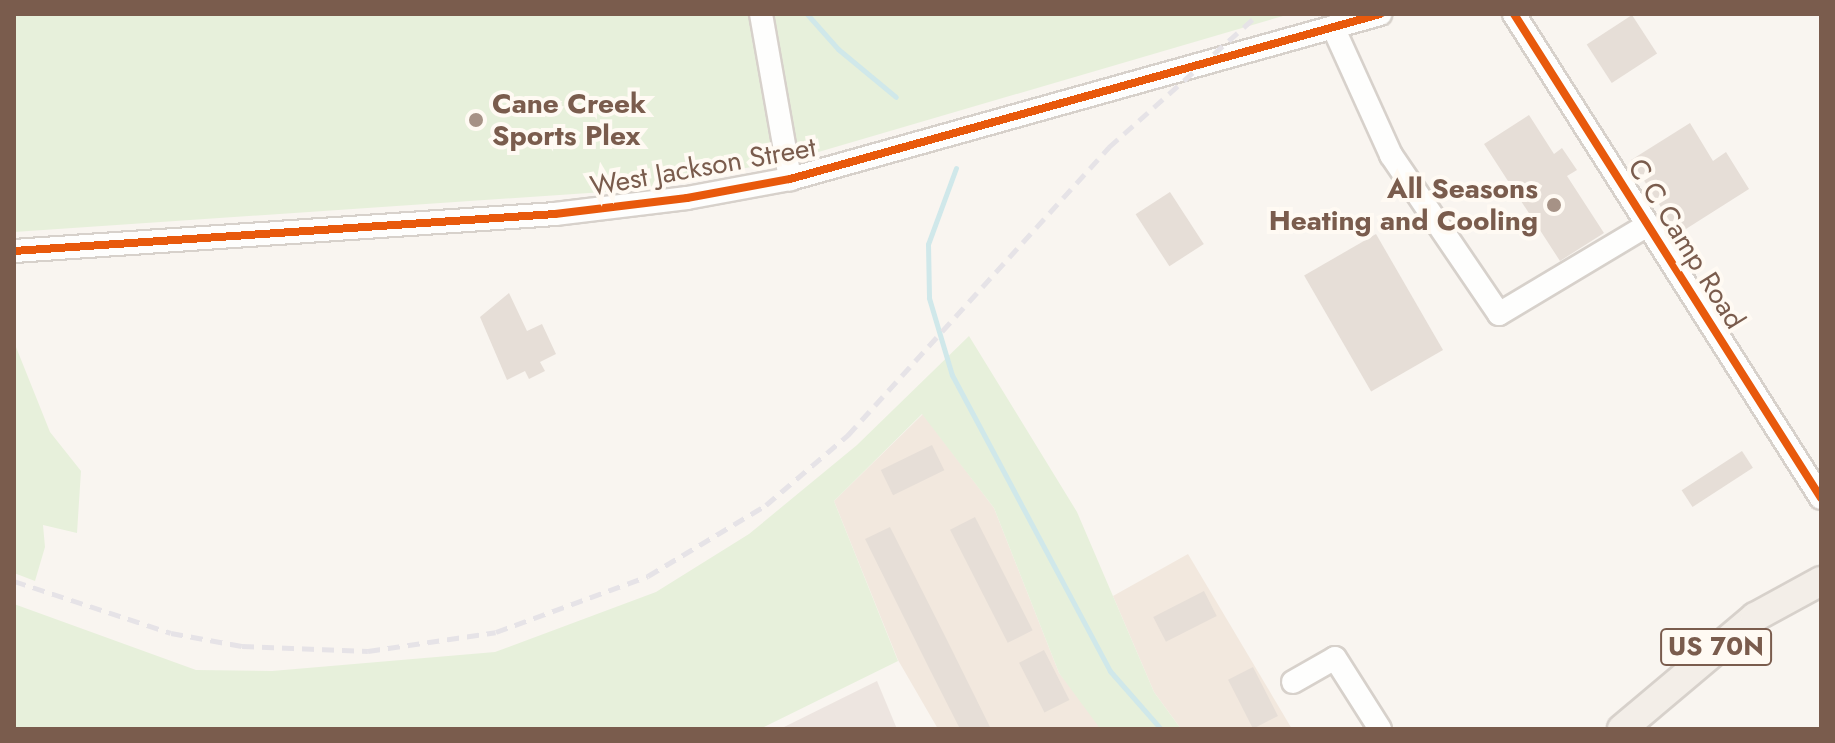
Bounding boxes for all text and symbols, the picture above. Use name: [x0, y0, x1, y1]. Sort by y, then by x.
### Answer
place label: Cane Creek Sports Plex: [492, 87, 646, 153]
marker: Cane Creek Sports Plex: [467, 111, 485, 129]
street label: West Jackson Street: [587, 131, 819, 203]
street label: C C Camp Road: [1620, 153, 1752, 335]
place label: All Seasons Heating and Cooling: [1269, 172, 1538, 238]
marker: All Seasons Heating and Cooling: [1545, 196, 1563, 214]
road number: US 70N: [1660, 625, 1772, 669]

